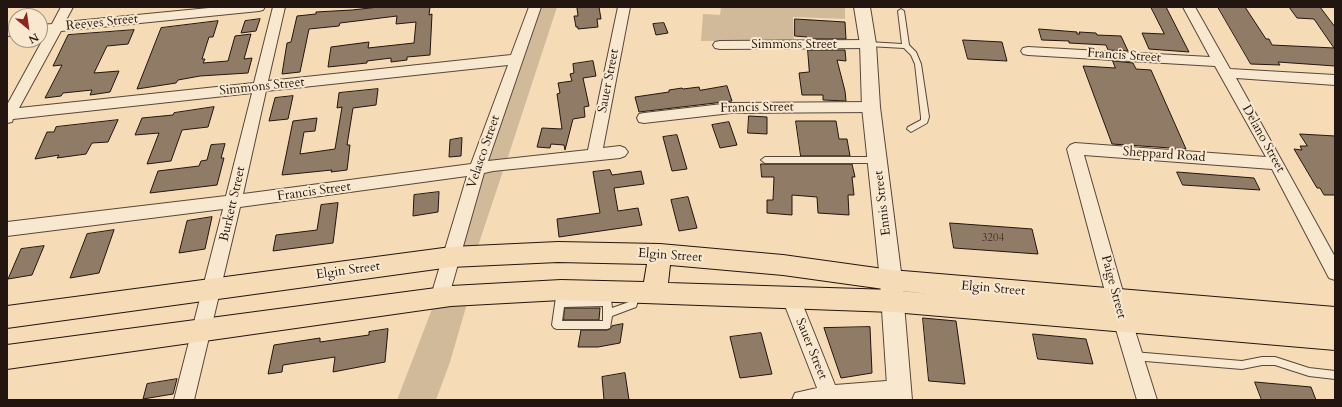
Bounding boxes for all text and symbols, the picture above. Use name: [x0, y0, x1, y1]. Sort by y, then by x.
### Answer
north arrow: [8, 8, 48, 48]
street label: Reeves Street: [65, 11, 139, 35]
text: N: [26, 29, 41, 47]
street label: Simmons Street: [751, 37, 837, 53]
street label: Francis Street: [1087, 46, 1161, 66]
street label: Sauer Street: [595, 48, 623, 114]
street label: Simmons Street: [219, 75, 305, 99]
street label: Francis Street: [720, 100, 794, 116]
street label: Delano Street: [1238, 103, 1288, 175]
street label: Velasco Street: [464, 113, 504, 191]
street label: Sheppard Road: [1122, 144, 1206, 166]
street label: Burkett Street: [217, 165, 249, 243]
street label: Ennis Street: [871, 170, 895, 236]
street label: Francis Street: [276, 179, 352, 205]
house number: 3204: [982, 231, 1004, 245]
street label: Elgin Street: [637, 246, 703, 266]
street label: Paige Street: [1097, 254, 1129, 320]
street label: Elgin Street: [315, 259, 381, 283]
street label: Elgin Street: [960, 278, 1026, 300]
street label: Sauer Street: [792, 316, 830, 382]

